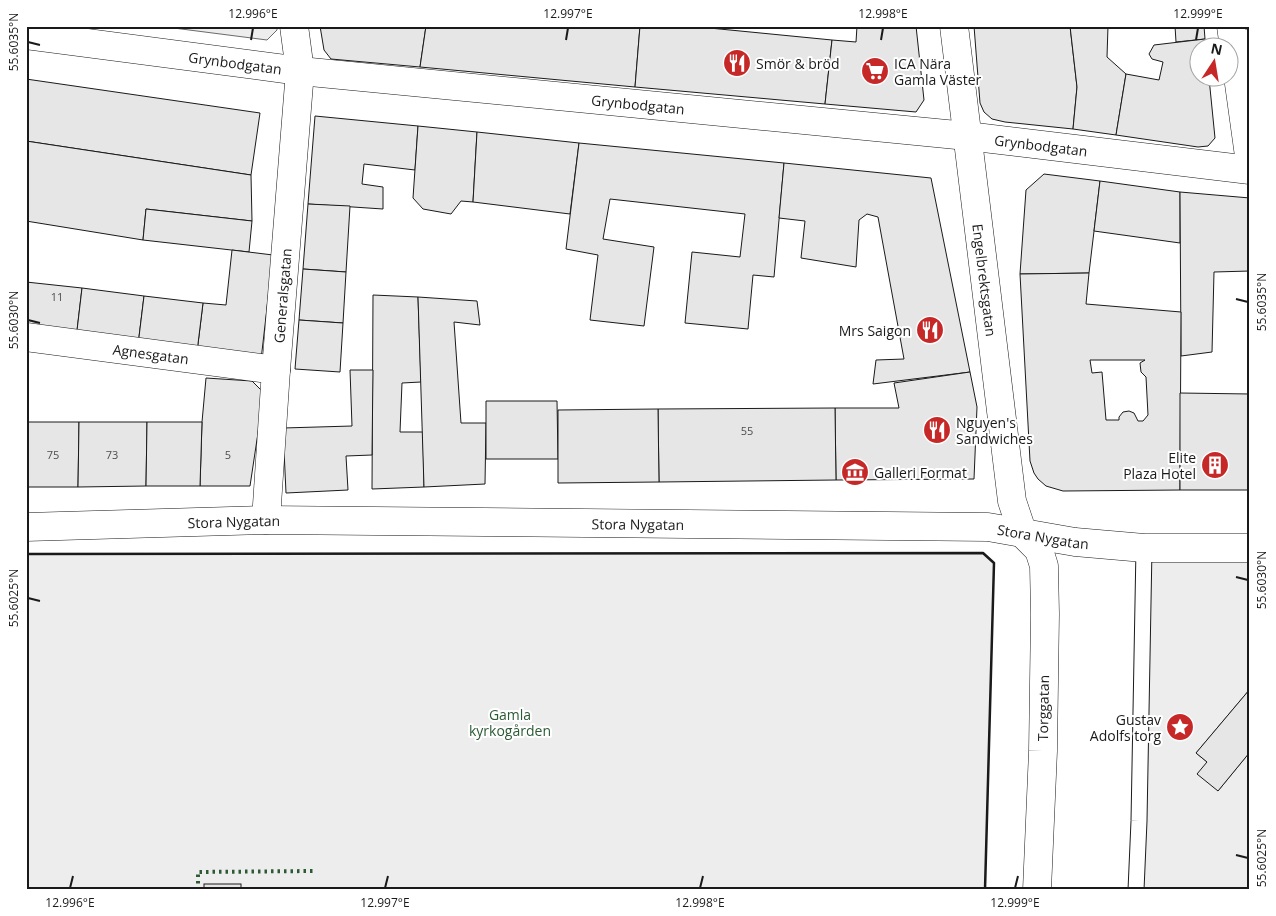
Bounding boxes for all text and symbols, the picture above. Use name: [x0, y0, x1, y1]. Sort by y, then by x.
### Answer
text: 12.996°E: [228, 5, 278, 22]
text: 12.997°E: [543, 5, 593, 22]
text: 12.998°E: [858, 5, 908, 22]
text: 12.999°E: [1173, 5, 1223, 22]
text: 55.6035°N: [5, 13, 22, 71]
north arrow: [1188, 38, 1238, 88]
text: N: [1209, 38, 1224, 59]
street label: Grynbodgatan: [187, 47, 283, 78]
restaurant icon: Smör & bröd: [722, 48, 752, 78]
place label: Smör & bröd: [756, 54, 840, 73]
place label: ICA Nära Gamla Väster: [894, 54, 982, 89]
supermarket icon: ICA Nära Gamla Väster: [860, 56, 890, 86]
street label: Grynbodgatan: [590, 90, 686, 118]
street label: Grynbodgatan: [993, 130, 1089, 160]
street label: Engelbrektsgatan: [969, 223, 1001, 338]
street label: Generalsgatan: [269, 247, 295, 344]
text: 55.6035°N: [1253, 273, 1270, 331]
house number: 11: [51, 289, 63, 304]
text: 55.6030°N: [5, 291, 22, 349]
restaurant icon: Mrs Saigon: [915, 315, 945, 345]
place label: Mrs Saigon: [839, 321, 911, 340]
street label: Agnesgatan: [112, 339, 190, 368]
place label: Nguyen's Sandwiches: [956, 413, 1033, 448]
restaurant icon: Nguyen's Sandwiches: [922, 415, 952, 445]
house number: 55: [741, 423, 753, 438]
house number: 75: [47, 447, 59, 462]
house number: 73: [106, 447, 118, 462]
house number: 5: [225, 447, 231, 462]
place label: Elite Plaza Hotel: [1123, 448, 1196, 483]
building icon: Elite Plaza Hotel: [1200, 450, 1230, 480]
museum icon: Galleri Format: [840, 457, 870, 487]
place label: Galleri Format: [874, 463, 967, 482]
street label: Stora Nygatan: [187, 510, 280, 532]
street label: Stora Nygatan: [591, 514, 684, 534]
street label: Stora Nygatan: [996, 519, 1090, 553]
text: 55.6030°N: [1253, 551, 1270, 609]
text: 55.6025°N: [5, 569, 22, 627]
street label: Torggatan: [1033, 675, 1053, 741]
park label: Gamla kyrkogården: [469, 705, 551, 740]
place label: Gustav Adolfs torg: [1090, 710, 1161, 745]
place icon: Gustav Adolfs torg: [1165, 712, 1195, 742]
text: 55.6025°N: [1253, 829, 1270, 887]
text: 12.996°E: [45, 894, 95, 911]
text: 12.997°E: [360, 894, 410, 911]
text: 12.998°E: [675, 894, 725, 911]
text: 12.999°E: [990, 894, 1040, 911]

